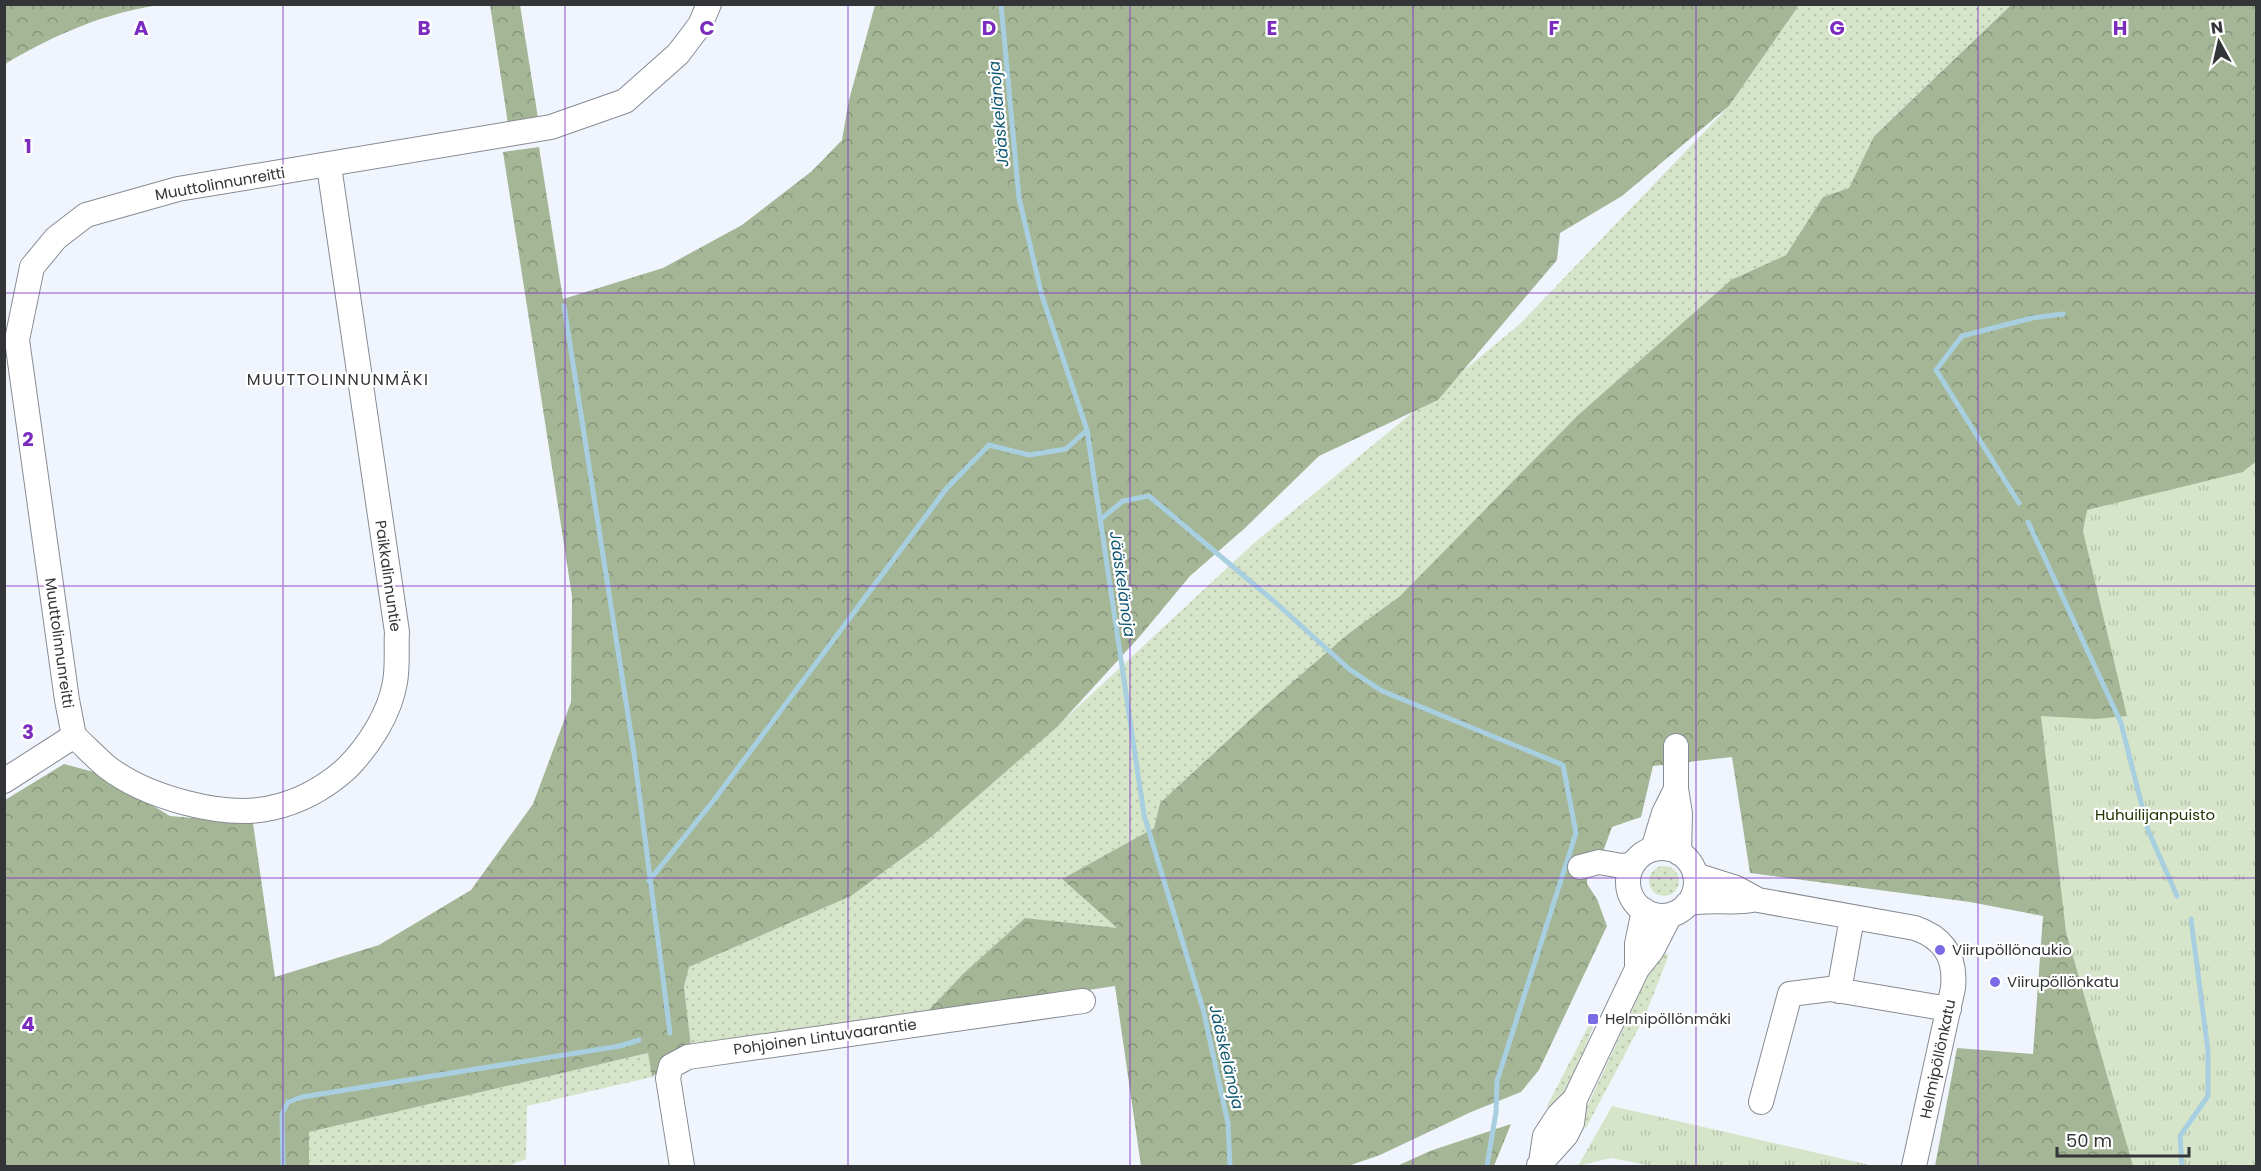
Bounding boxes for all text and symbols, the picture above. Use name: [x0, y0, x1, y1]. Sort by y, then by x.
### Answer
north arrow: [2189, 12, 2249, 72]
text: A: [134, 14, 149, 42]
text: B: [417, 14, 431, 42]
text: C: [699, 14, 715, 42]
text: D: [982, 14, 996, 42]
text: E: [1267, 14, 1277, 42]
text: F: [1549, 14, 1560, 42]
text: G: [1829, 14, 1845, 42]
text: H: [2113, 14, 2127, 42]
text: N: [2209, 15, 2225, 40]
water label: Jääskelänoja: [982, 60, 1015, 168]
text: 1: [24, 132, 32, 160]
street label: Muuttolinnunreitti: [153, 162, 287, 205]
district label: MUUTTOLINNUNMÄKI: [247, 368, 429, 391]
text: 2: [22, 425, 34, 453]
street label: Paikkalinnuntie: [370, 519, 407, 633]
water label: Jääskelänoja: [1104, 530, 1141, 639]
street label: Muuttolinnunreitti: [40, 576, 79, 710]
text: 3: [22, 718, 34, 746]
park label: Huhuilijanpuisto: [2095, 804, 2215, 825]
place label: Viirupöllönaukio: [1952, 939, 2072, 960]
marker: Viirupöllönaukio: [1933, 943, 1947, 957]
place label: Viirupöllönkatu: [2007, 971, 2119, 992]
marker: Viirupöllönkatu: [1988, 975, 2002, 989]
street label: Helmipöllönkatu: [1915, 997, 1960, 1121]
water label: Jääskelänoja: [1203, 1003, 1250, 1112]
place label: Helmipöllönmäki: [1605, 1008, 1731, 1029]
text: 4: [21, 1010, 35, 1038]
marker: Helmipöllönmäki: [1586, 1012, 1600, 1026]
street label: Pohjoinen Lintuvaarantie: [732, 1013, 918, 1060]
scale bar: [2057, 1120, 2189, 1158]
text: 50 m: [2066, 1128, 2112, 1153]

